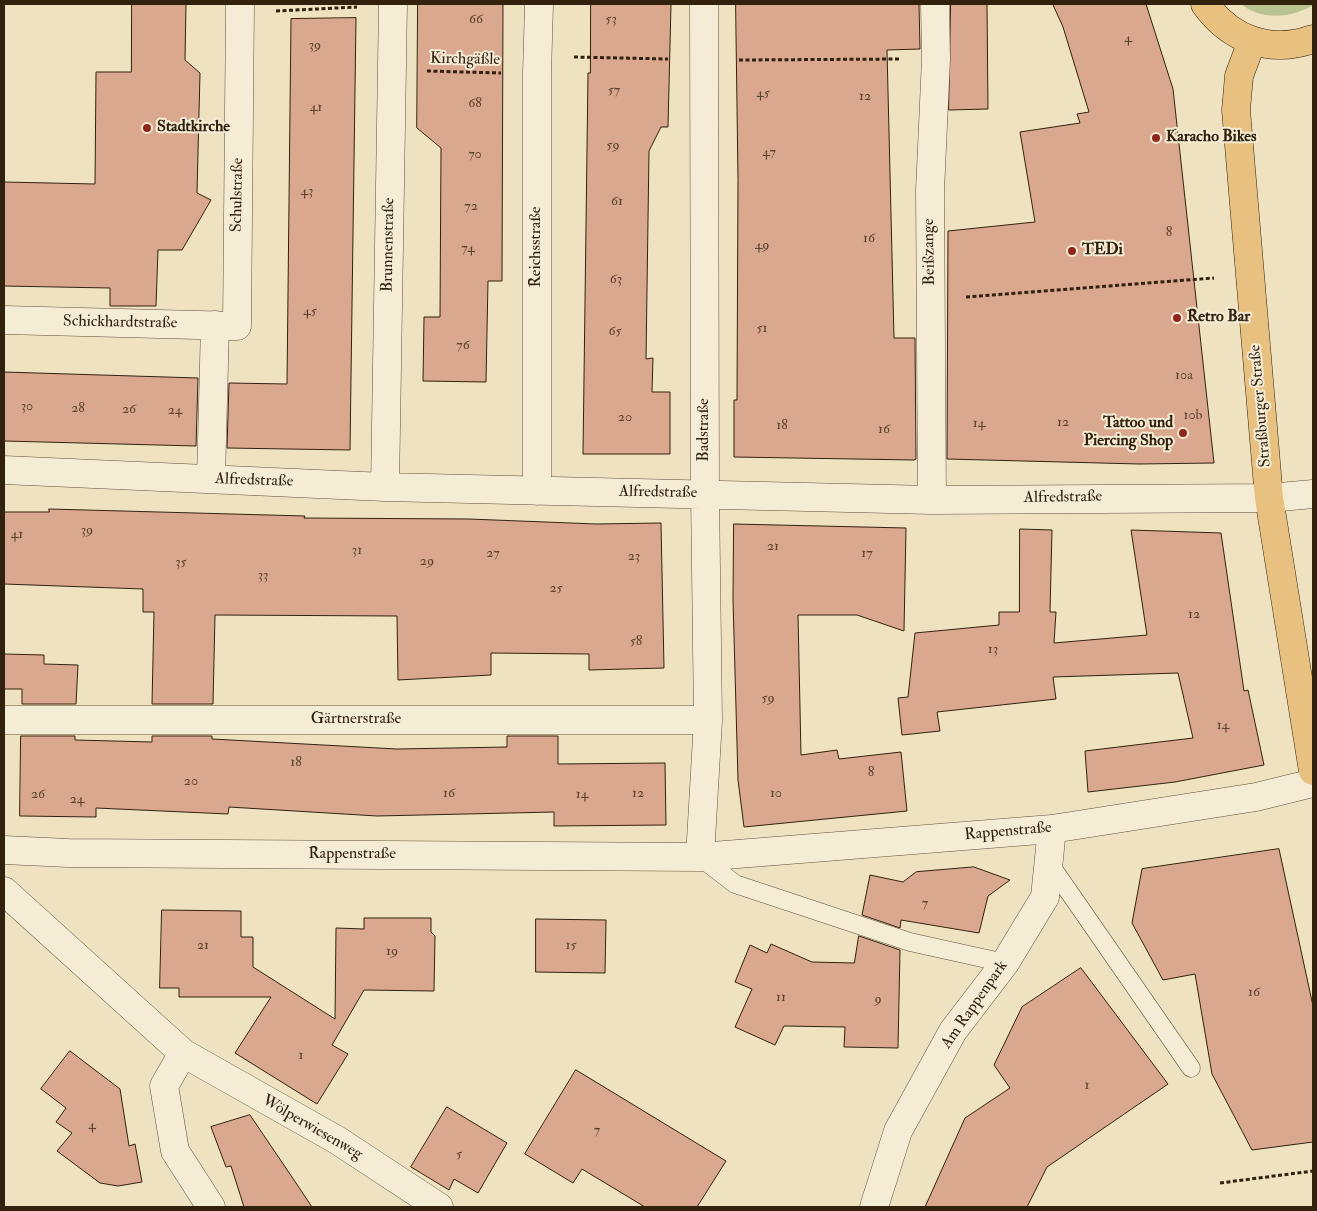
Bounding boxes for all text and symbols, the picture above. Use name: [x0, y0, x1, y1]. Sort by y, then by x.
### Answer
house number: 66: [469, 12, 483, 28]
house number: 53: [605, 12, 617, 28]
house number: 4: [1124, 31, 1132, 47]
house number: 39: [309, 38, 321, 54]
street label: Kirchgäßle: [430, 50, 500, 70]
house number: 57: [608, 83, 620, 99]
house number: 45: [756, 86, 770, 102]
house number: 12: [859, 89, 871, 105]
house number: 68: [468, 96, 482, 112]
house number: 41: [310, 100, 322, 116]
place label: Stadtkirche: [157, 118, 230, 138]
marker: Stadtkirche: [141, 122, 153, 134]
place label: Karacho Bikes: [1166, 128, 1256, 148]
marker: Karacho Bikes: [1150, 132, 1162, 144]
house number: 59: [606, 138, 620, 154]
house number: 47: [762, 145, 776, 161]
house number: 70: [468, 147, 482, 163]
street label: Schulstraße: [228, 158, 248, 232]
house number: 43: [301, 184, 313, 200]
house number: 61: [611, 194, 623, 210]
street label: Brunnenstraße: [379, 198, 399, 292]
house number: 72: [464, 199, 478, 215]
street label: Reichsstraße: [527, 206, 547, 288]
street label: Beißzange: [920, 218, 940, 286]
house number: 8: [1166, 225, 1172, 241]
house number: 16: [863, 231, 875, 247]
house number: 49: [755, 238, 769, 254]
house number: 74: [461, 241, 475, 257]
place label: TEDi: [1082, 241, 1123, 261]
marker: TEDi: [1066, 245, 1078, 257]
house number: 63: [610, 272, 622, 288]
house number: 45: [303, 304, 317, 320]
place label: Retro Bar: [1187, 308, 1250, 328]
street label: Schickhardtstraße: [63, 312, 177, 334]
marker: Retro Bar: [1171, 312, 1183, 324]
house number: 51: [756, 321, 768, 337]
house number: 65: [608, 324, 622, 340]
house number: 76: [456, 338, 470, 354]
street label: Straßburger Straße: [1246, 344, 1276, 468]
house number: 10a: [1175, 368, 1193, 384]
street label: Badstraße: [695, 398, 715, 462]
house number: 30: [21, 399, 33, 415]
house number: 28: [71, 401, 85, 417]
house number: 26: [122, 402, 136, 418]
house number: 24: [168, 403, 182, 419]
house number: 10b: [1184, 408, 1202, 424]
house number: 20: [618, 410, 632, 426]
place label: Tattoo und Piercing Shop: [1084, 414, 1173, 452]
house number: 12: [1057, 415, 1069, 431]
house number: 14: [973, 416, 985, 432]
house number: 18: [776, 418, 788, 434]
house number: 16: [878, 422, 890, 438]
marker: Tattoo und Piercing Shop: [1177, 427, 1189, 439]
street label: Alfredstraße: [214, 470, 294, 492]
street label: Alfredstraße: [619, 483, 697, 503]
street label: Alfredstraße: [1024, 488, 1102, 508]
house number: 39: [81, 523, 93, 539]
house number: 41: [11, 527, 23, 543]
house number: 21: [767, 539, 779, 555]
house number: 31: [352, 543, 362, 559]
house number: 27: [486, 546, 500, 562]
house number: 17: [861, 546, 873, 562]
house number: 23: [628, 549, 640, 565]
house number: 29: [420, 554, 434, 570]
house number: 35: [175, 555, 187, 571]
house number: 33: [258, 568, 268, 584]
house number: 25: [549, 581, 563, 597]
house number: 12: [1188, 607, 1200, 623]
house number: 58: [630, 634, 642, 650]
house number: 13: [988, 642, 998, 658]
house number: 59: [761, 691, 775, 707]
street label: Gärtnerstraße: [311, 710, 401, 730]
house number: 14: [1217, 718, 1229, 734]
house number: 18: [290, 755, 302, 771]
house number: 8: [868, 765, 874, 781]
house number: 20: [184, 774, 198, 790]
house number: 16: [443, 786, 455, 802]
house number: 12: [632, 786, 644, 802]
house number: 10: [770, 786, 782, 802]
house number: 26: [31, 787, 45, 803]
house number: 14: [576, 787, 588, 803]
house number: 24: [70, 792, 84, 808]
street label: Rappenstraße: [963, 819, 1053, 845]
street label: Rappenstraße: [308, 845, 396, 865]
house number: 7: [922, 896, 928, 912]
house number: 21: [197, 938, 209, 954]
house number: 15: [565, 938, 577, 954]
house number: 19: [386, 944, 398, 960]
street label: Am Rappenpark: [938, 957, 1012, 1053]
house number: 16: [1248, 985, 1260, 1001]
house number: 11: [776, 990, 786, 1006]
house number: 9: [874, 992, 882, 1008]
house number: 1: [299, 1048, 303, 1064]
house number: 1: [1085, 1078, 1089, 1094]
street label: Wölperwiesenweg: [258, 1091, 366, 1165]
house number: 4: [88, 1118, 96, 1134]
house number: 7: [594, 1123, 600, 1139]
house number: 5: [456, 1147, 462, 1163]

